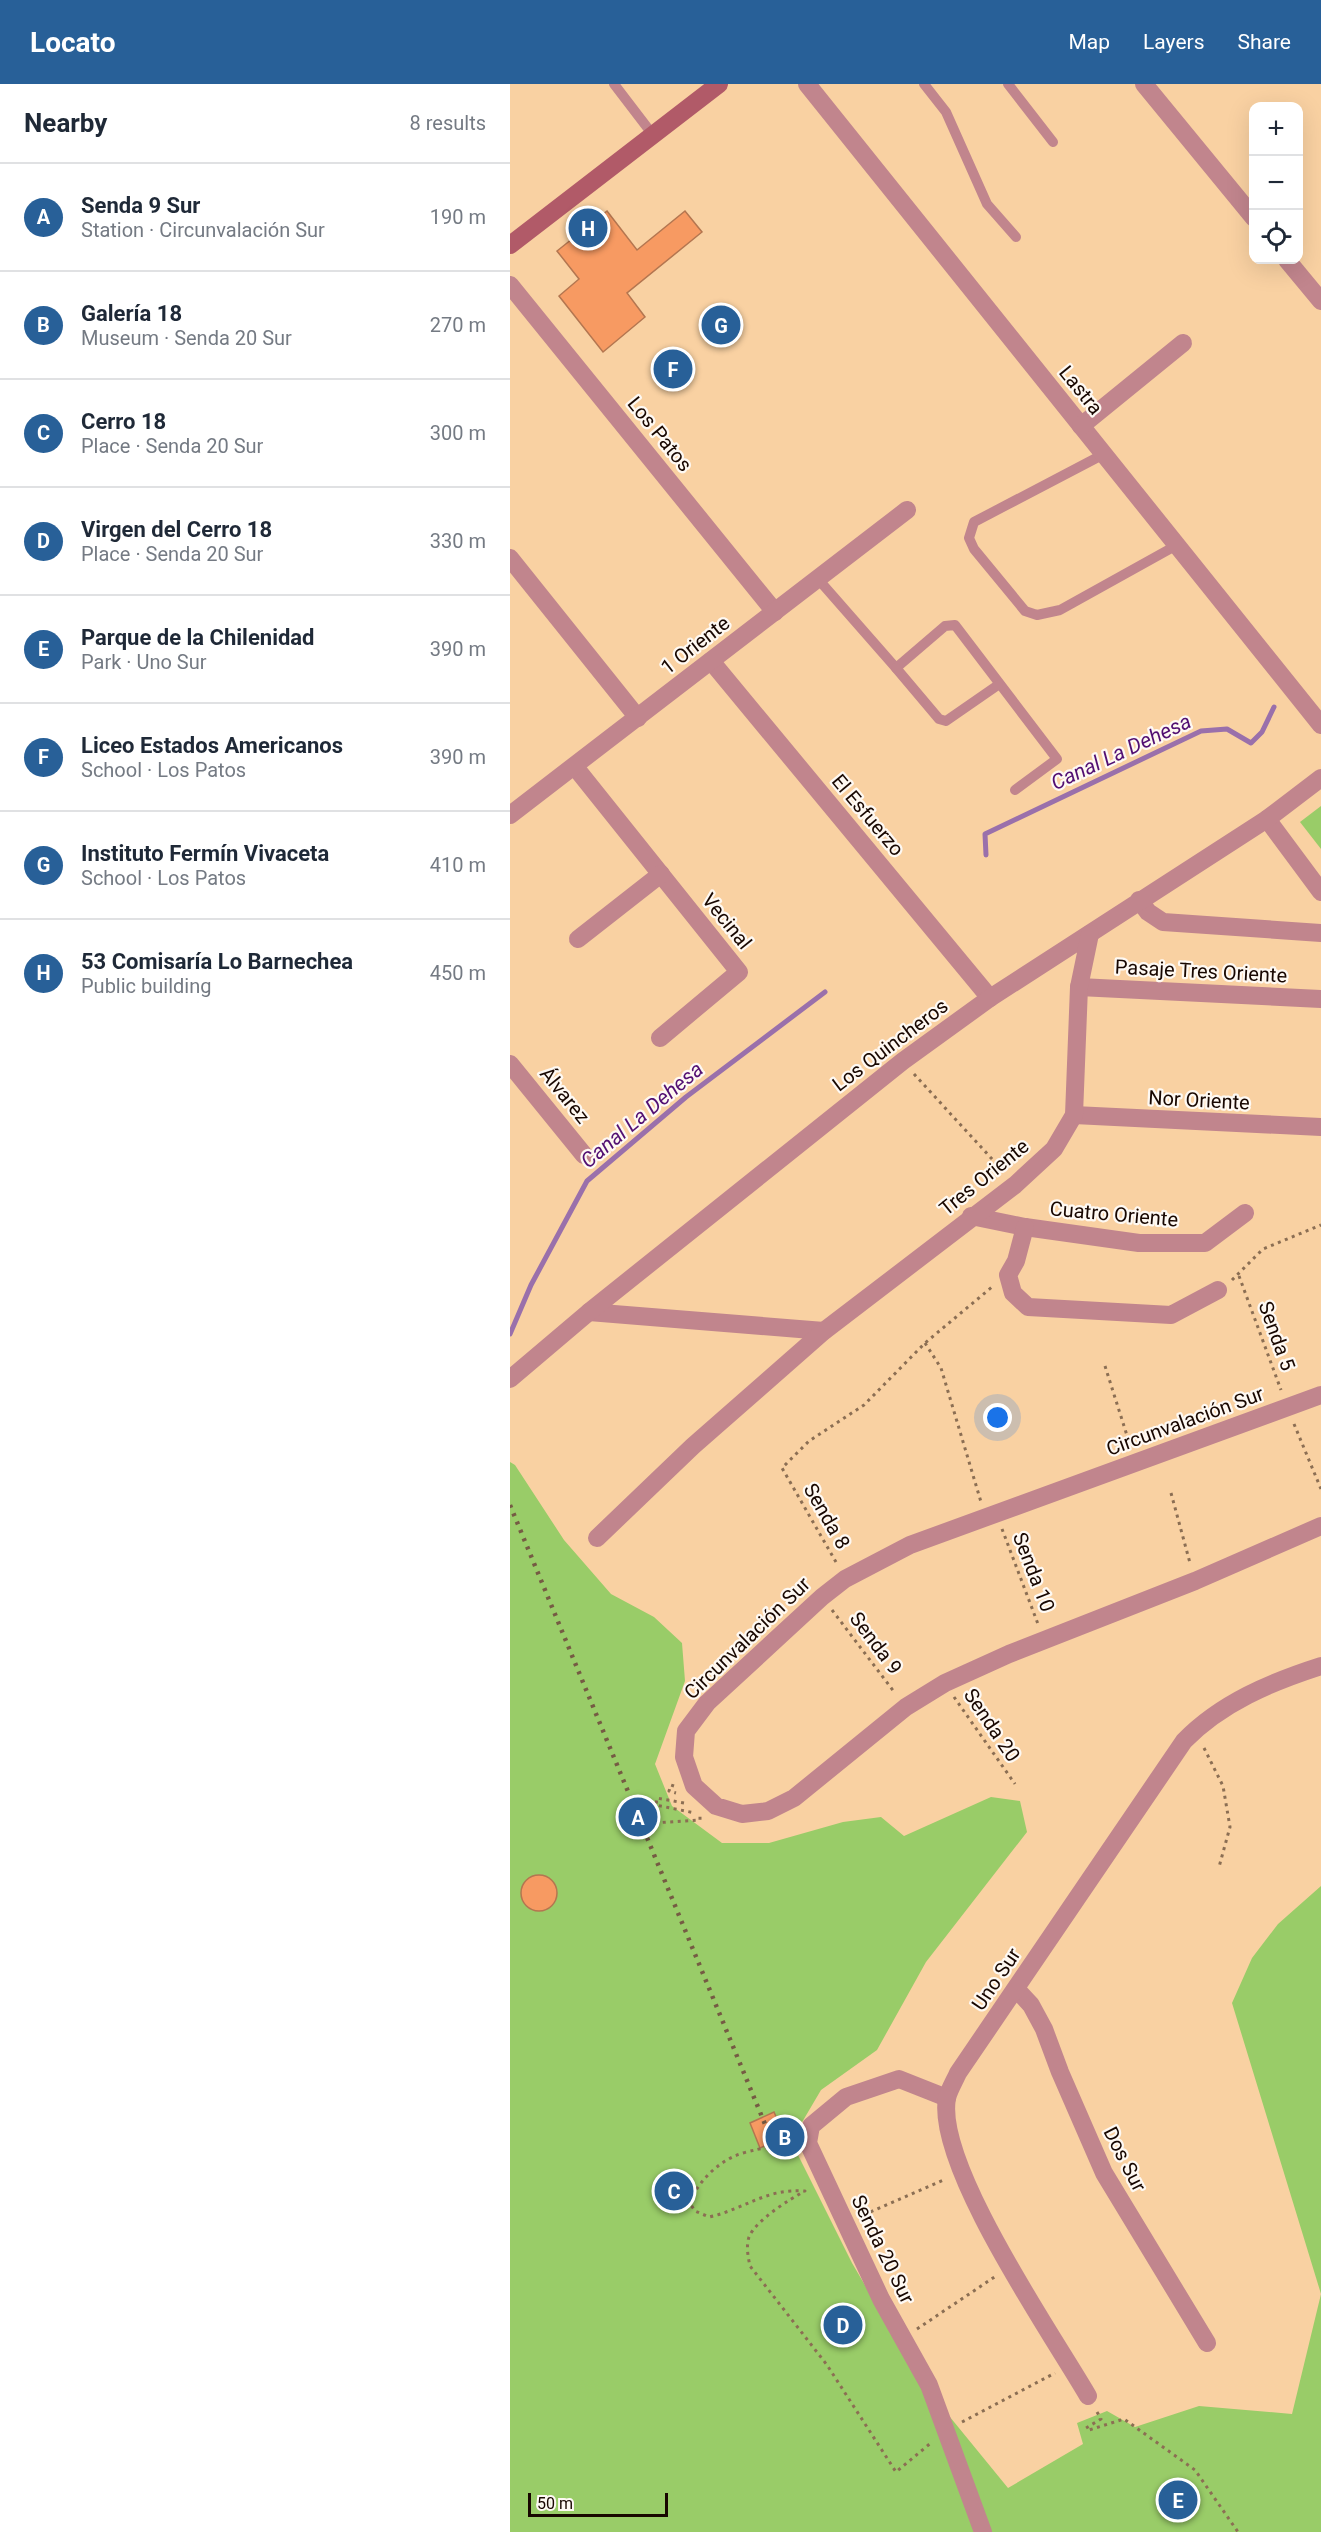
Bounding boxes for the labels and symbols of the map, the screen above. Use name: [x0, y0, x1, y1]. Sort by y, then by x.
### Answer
pin: H: [568, 206, 608, 250]
pin: G: [702, 302, 740, 348]
pin: F: [654, 346, 692, 392]
street label: Lastra: [1054, 361, 1108, 419]
street label: Los Patos: [623, 392, 697, 476]
street label: 1 Oriente: [656, 611, 734, 679]
water label: Canal La Dehesa: [1047, 709, 1195, 795]
street label: El Esfuerzo: [827, 769, 909, 861]
street label: Vecinal: [697, 888, 757, 954]
street label: Pasaje Tres Oriente: [1114, 955, 1288, 987]
street label: Los Quincheros: [827, 994, 953, 1096]
water label: Canal La Dehesa: [576, 1057, 708, 1173]
street label: Álvarez: [535, 1062, 595, 1128]
street label: Nor Oriente: [1148, 1085, 1250, 1115]
street label: Tres Oriente: [935, 1134, 1033, 1220]
street label: Cuatro Oriente: [1049, 1196, 1179, 1232]
street label: Senda 5: [1253, 1298, 1301, 1374]
street label: Circunvalación Sur: [1103, 1381, 1267, 1461]
your location: [983, 1403, 1012, 1432]
street label: Senda 8: [799, 1479, 855, 1553]
street label: Senda 10: [1008, 1529, 1060, 1615]
street label: Circunvalación Sur: [679, 1572, 815, 1704]
street label: Senda 9: [845, 1607, 907, 1679]
street label: Senda 20: [959, 1684, 1025, 1766]
pin: A: [618, 1794, 658, 1840]
street label: Uno Sur: [966, 1943, 1026, 2015]
pin: B: [766, 2114, 804, 2160]
street label: Dos Sur: [1099, 2123, 1152, 2196]
pin: C: [654, 2168, 694, 2214]
street label: Senda 20 Sur: [846, 2191, 920, 2307]
pin: D: [824, 2302, 862, 2348]
pin: E: [1158, 2478, 1198, 2522]
scale bar: [528, 2490, 668, 2518]

